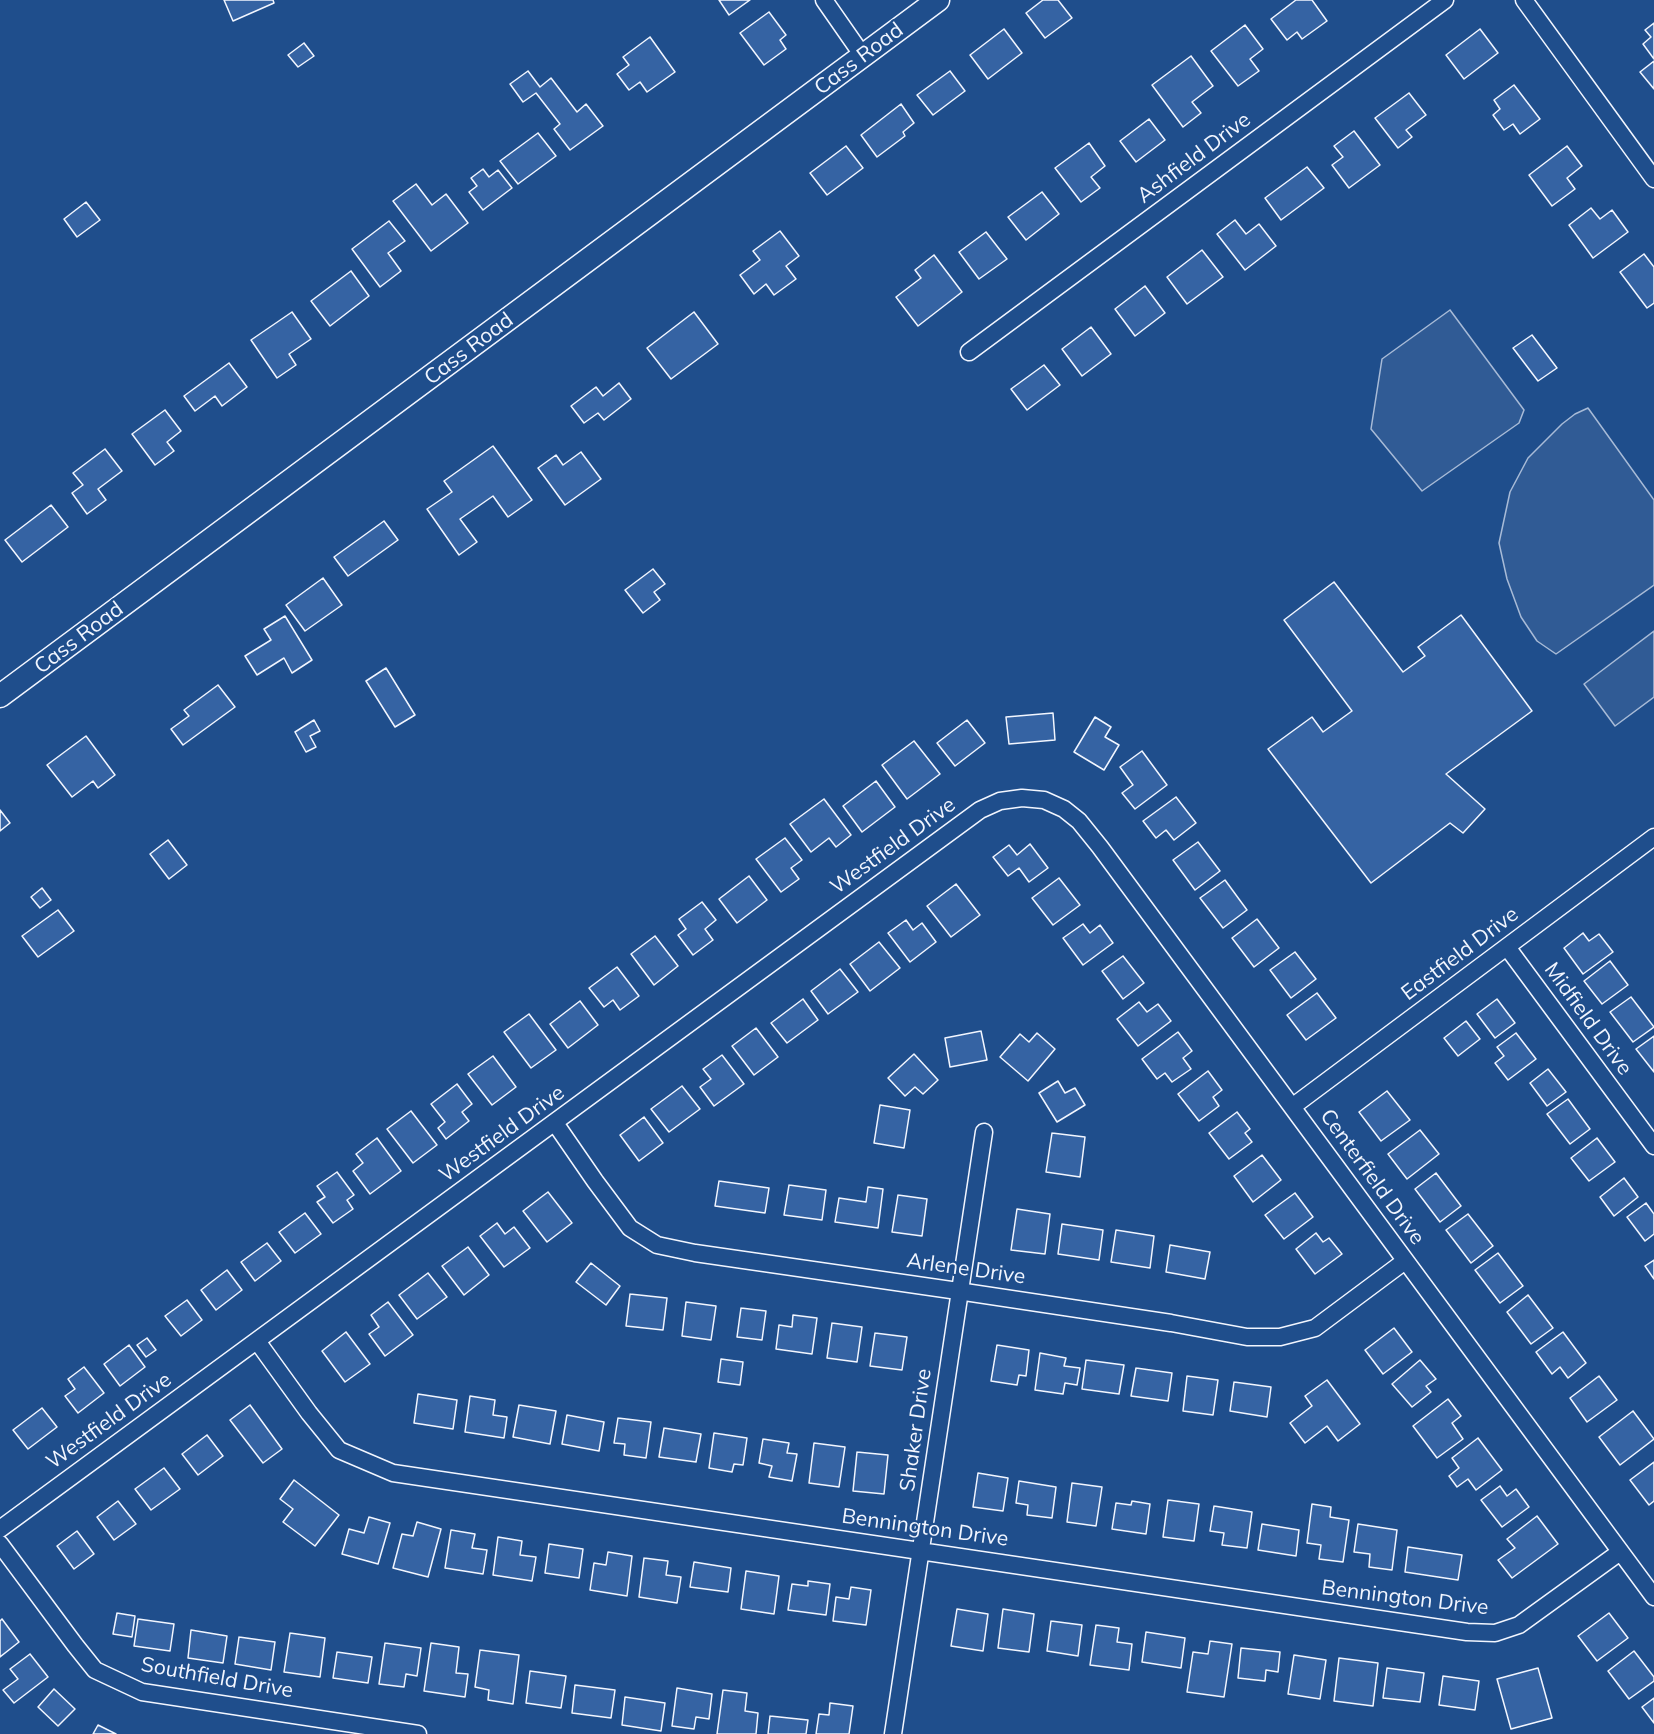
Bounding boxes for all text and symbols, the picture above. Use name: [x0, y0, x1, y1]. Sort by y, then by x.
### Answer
street label: Cass Road: [810, 18, 908, 100]
street label: Ashfield Drive: [1132, 107, 1256, 209]
street label: Cass Road: [420, 308, 518, 390]
street label: Cass Road: [30, 597, 128, 679]
street label: Westfield Drive: [826, 792, 960, 900]
street label: Eastfield Drive: [1397, 902, 1523, 1006]
street label: Midfield Drive: [1539, 958, 1637, 1080]
street label: Westfield Drive: [435, 1080, 569, 1188]
street label: Centerfield Drive: [1314, 1104, 1430, 1250]
street label: Arlene Drive: [905, 1248, 1027, 1290]
street label: Westfield Drive: [42, 1367, 176, 1475]
street label: Shaker Drive: [895, 1367, 937, 1493]
street label: Bennington Drive: [840, 1504, 1010, 1552]
street label: Bennington Drive: [1320, 1575, 1490, 1621]
street label: Southfield Drive: [139, 1652, 295, 1704]

